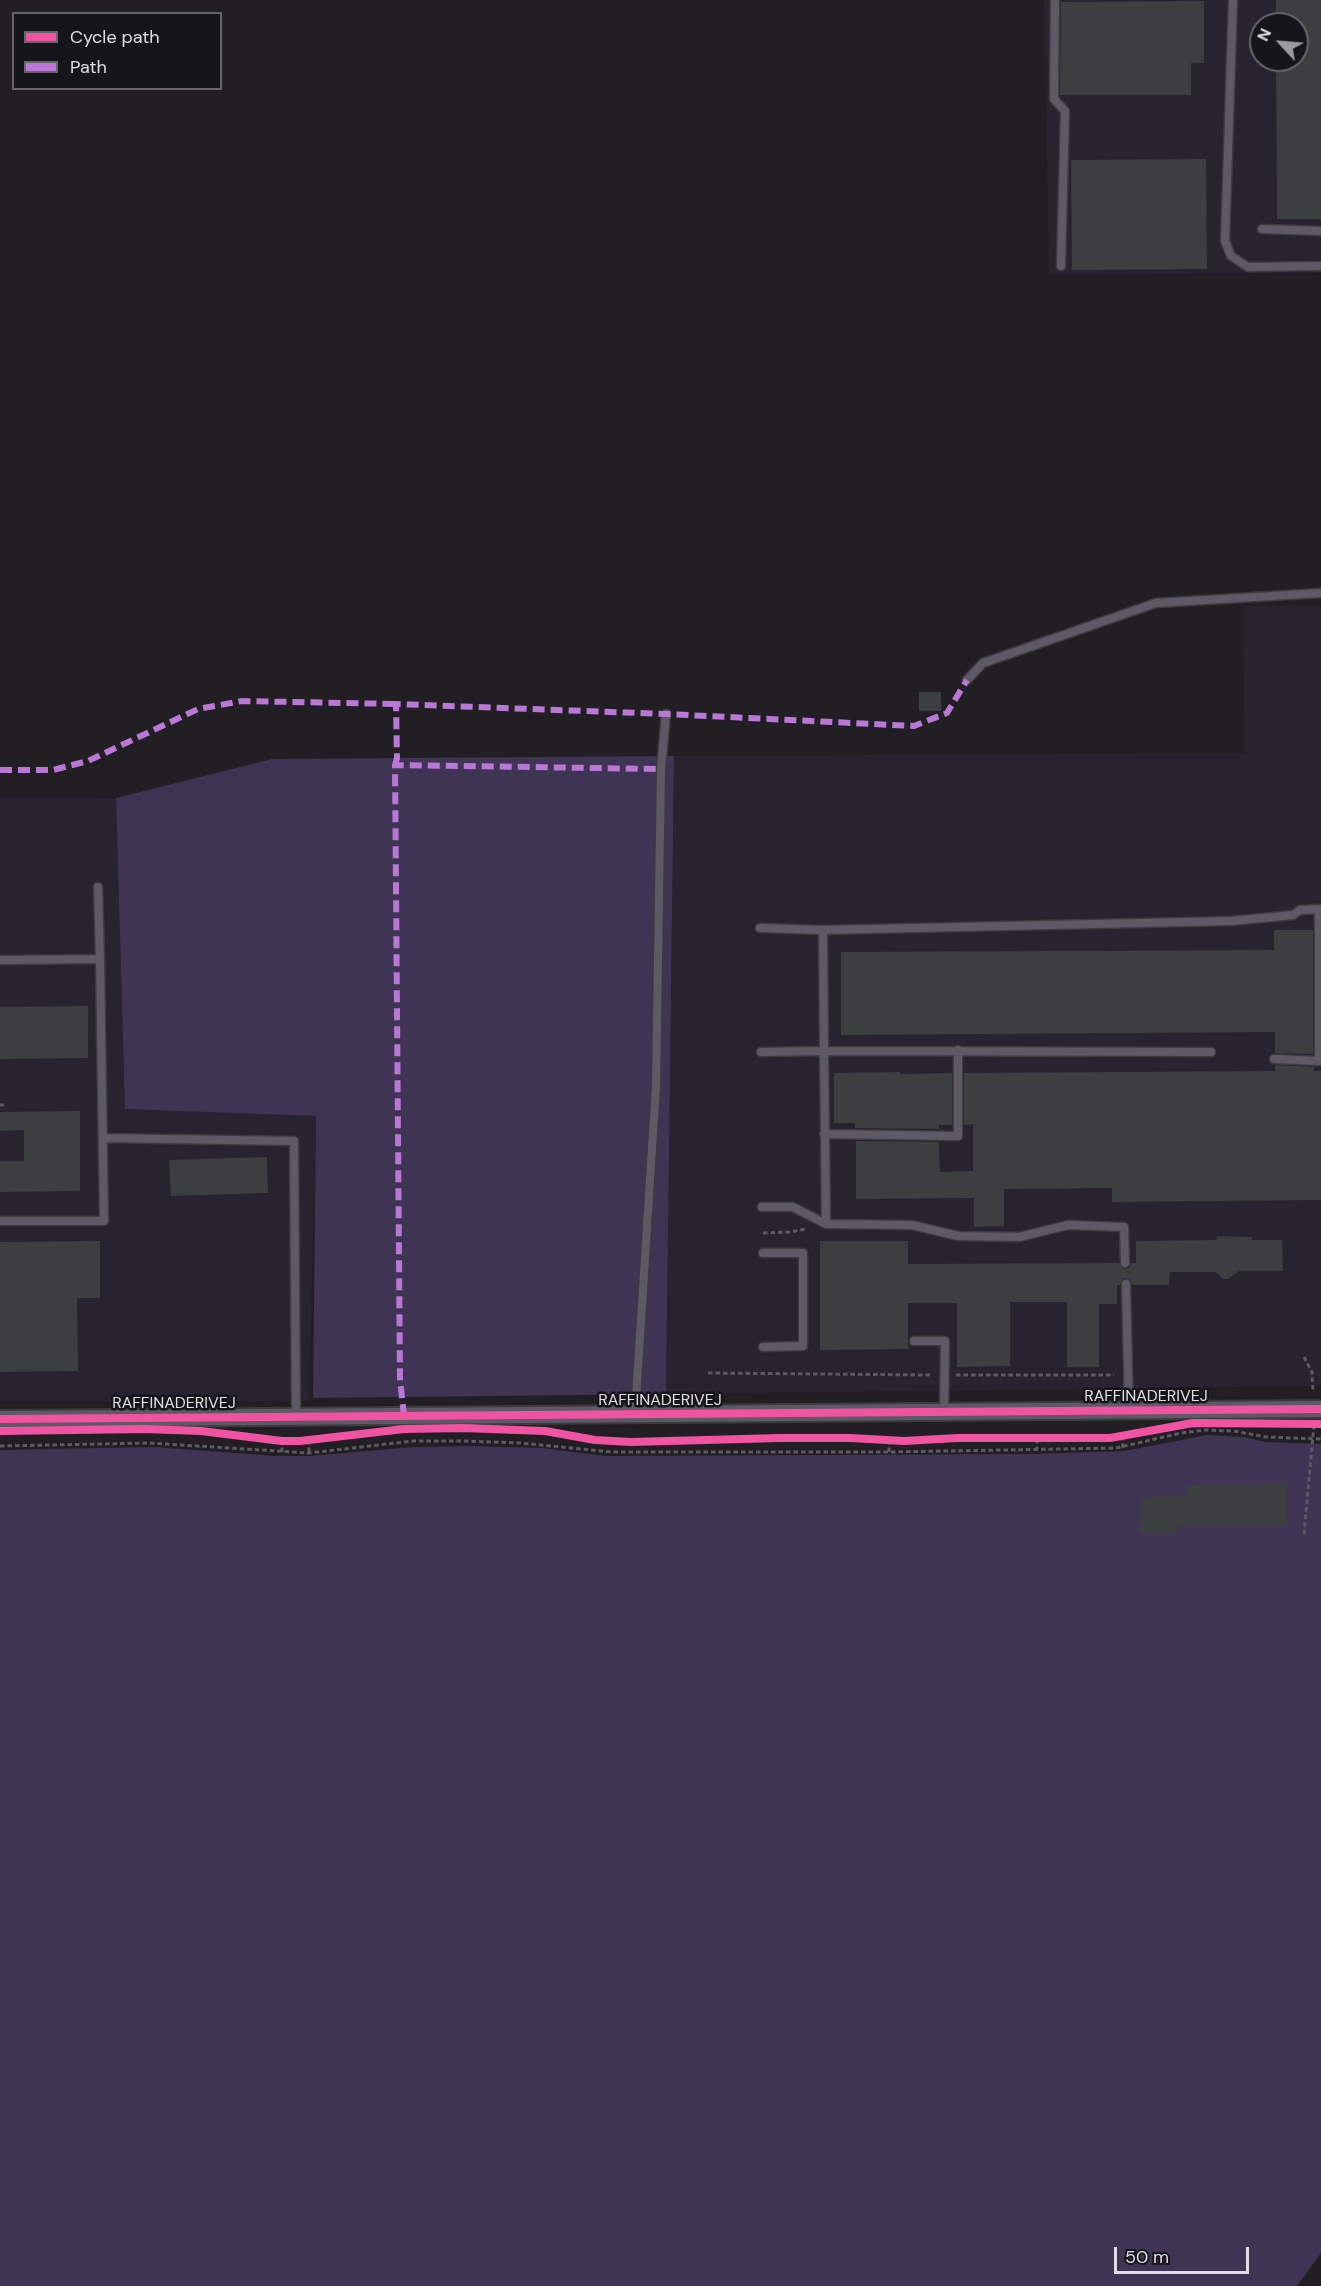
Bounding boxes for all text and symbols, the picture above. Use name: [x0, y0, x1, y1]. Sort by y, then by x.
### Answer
legend: [12, 12, 222, 90]
north arrow: [1249, 12, 1309, 72]
text: Cycle path: [70, 25, 160, 49]
text: N: [1252, 25, 1276, 45]
text: Path: [70, 55, 107, 79]
street label: RAFFINADERIVEJ: [1084, 1387, 1208, 1407]
street label: RAFFINADERIVEJ: [598, 1391, 722, 1411]
street label: RAFFINADERIVEJ: [112, 1394, 236, 1414]
scale bar: [1117, 2235, 1252, 2273]
text: 50 m: [1125, 2245, 1169, 2269]

